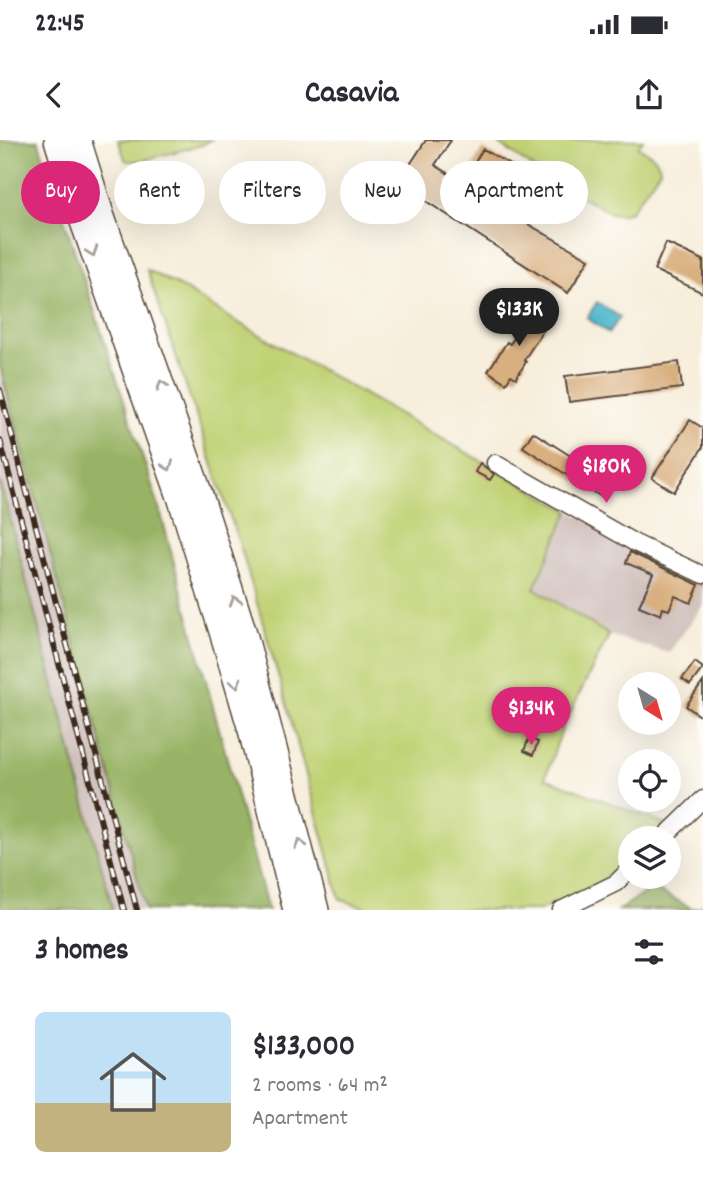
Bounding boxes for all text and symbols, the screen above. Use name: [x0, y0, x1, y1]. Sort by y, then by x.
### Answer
text: 22:45: [35, 6, 85, 43]
text: Casavia: [305, 72, 398, 118]
icon: back: [35, 76, 73, 114]
icon: share: [630, 76, 668, 114]
chip: Buy: [21, 161, 100, 224]
chip: Rent: [114, 161, 205, 224]
chip: Filters: [219, 161, 326, 224]
chip: New: [340, 161, 426, 224]
chip: Apartment: [440, 161, 588, 224]
one-way arrow: [84, 245, 98, 257]
pin: $133K: [470, 288, 568, 348]
text: $133K: [495, 294, 543, 327]
one-way arrow: [156, 379, 170, 392]
pin: $180K: [557, 446, 655, 505]
text: $180K: [581, 451, 631, 484]
one-way arrow: [160, 460, 174, 472]
one-way arrow: [229, 595, 243, 607]
north arrow: [618, 672, 681, 735]
map controls: [618, 672, 681, 889]
one-way arrow: [228, 677, 243, 689]
pin: $134K: [482, 688, 580, 747]
text: $134K: [507, 693, 555, 726]
button: locate: [618, 749, 681, 812]
button: layers: [618, 826, 681, 889]
one-way arrow: [294, 838, 308, 850]
text: 3 homes: [35, 931, 129, 974]
icon: filters: [630, 933, 668, 971]
text: $133,000: [252, 1027, 355, 1070]
icon: home: [91, 1040, 175, 1124]
text: 2 rooms · 64 m²: [252, 1070, 388, 1103]
text: Apartment: [252, 1103, 348, 1136]

